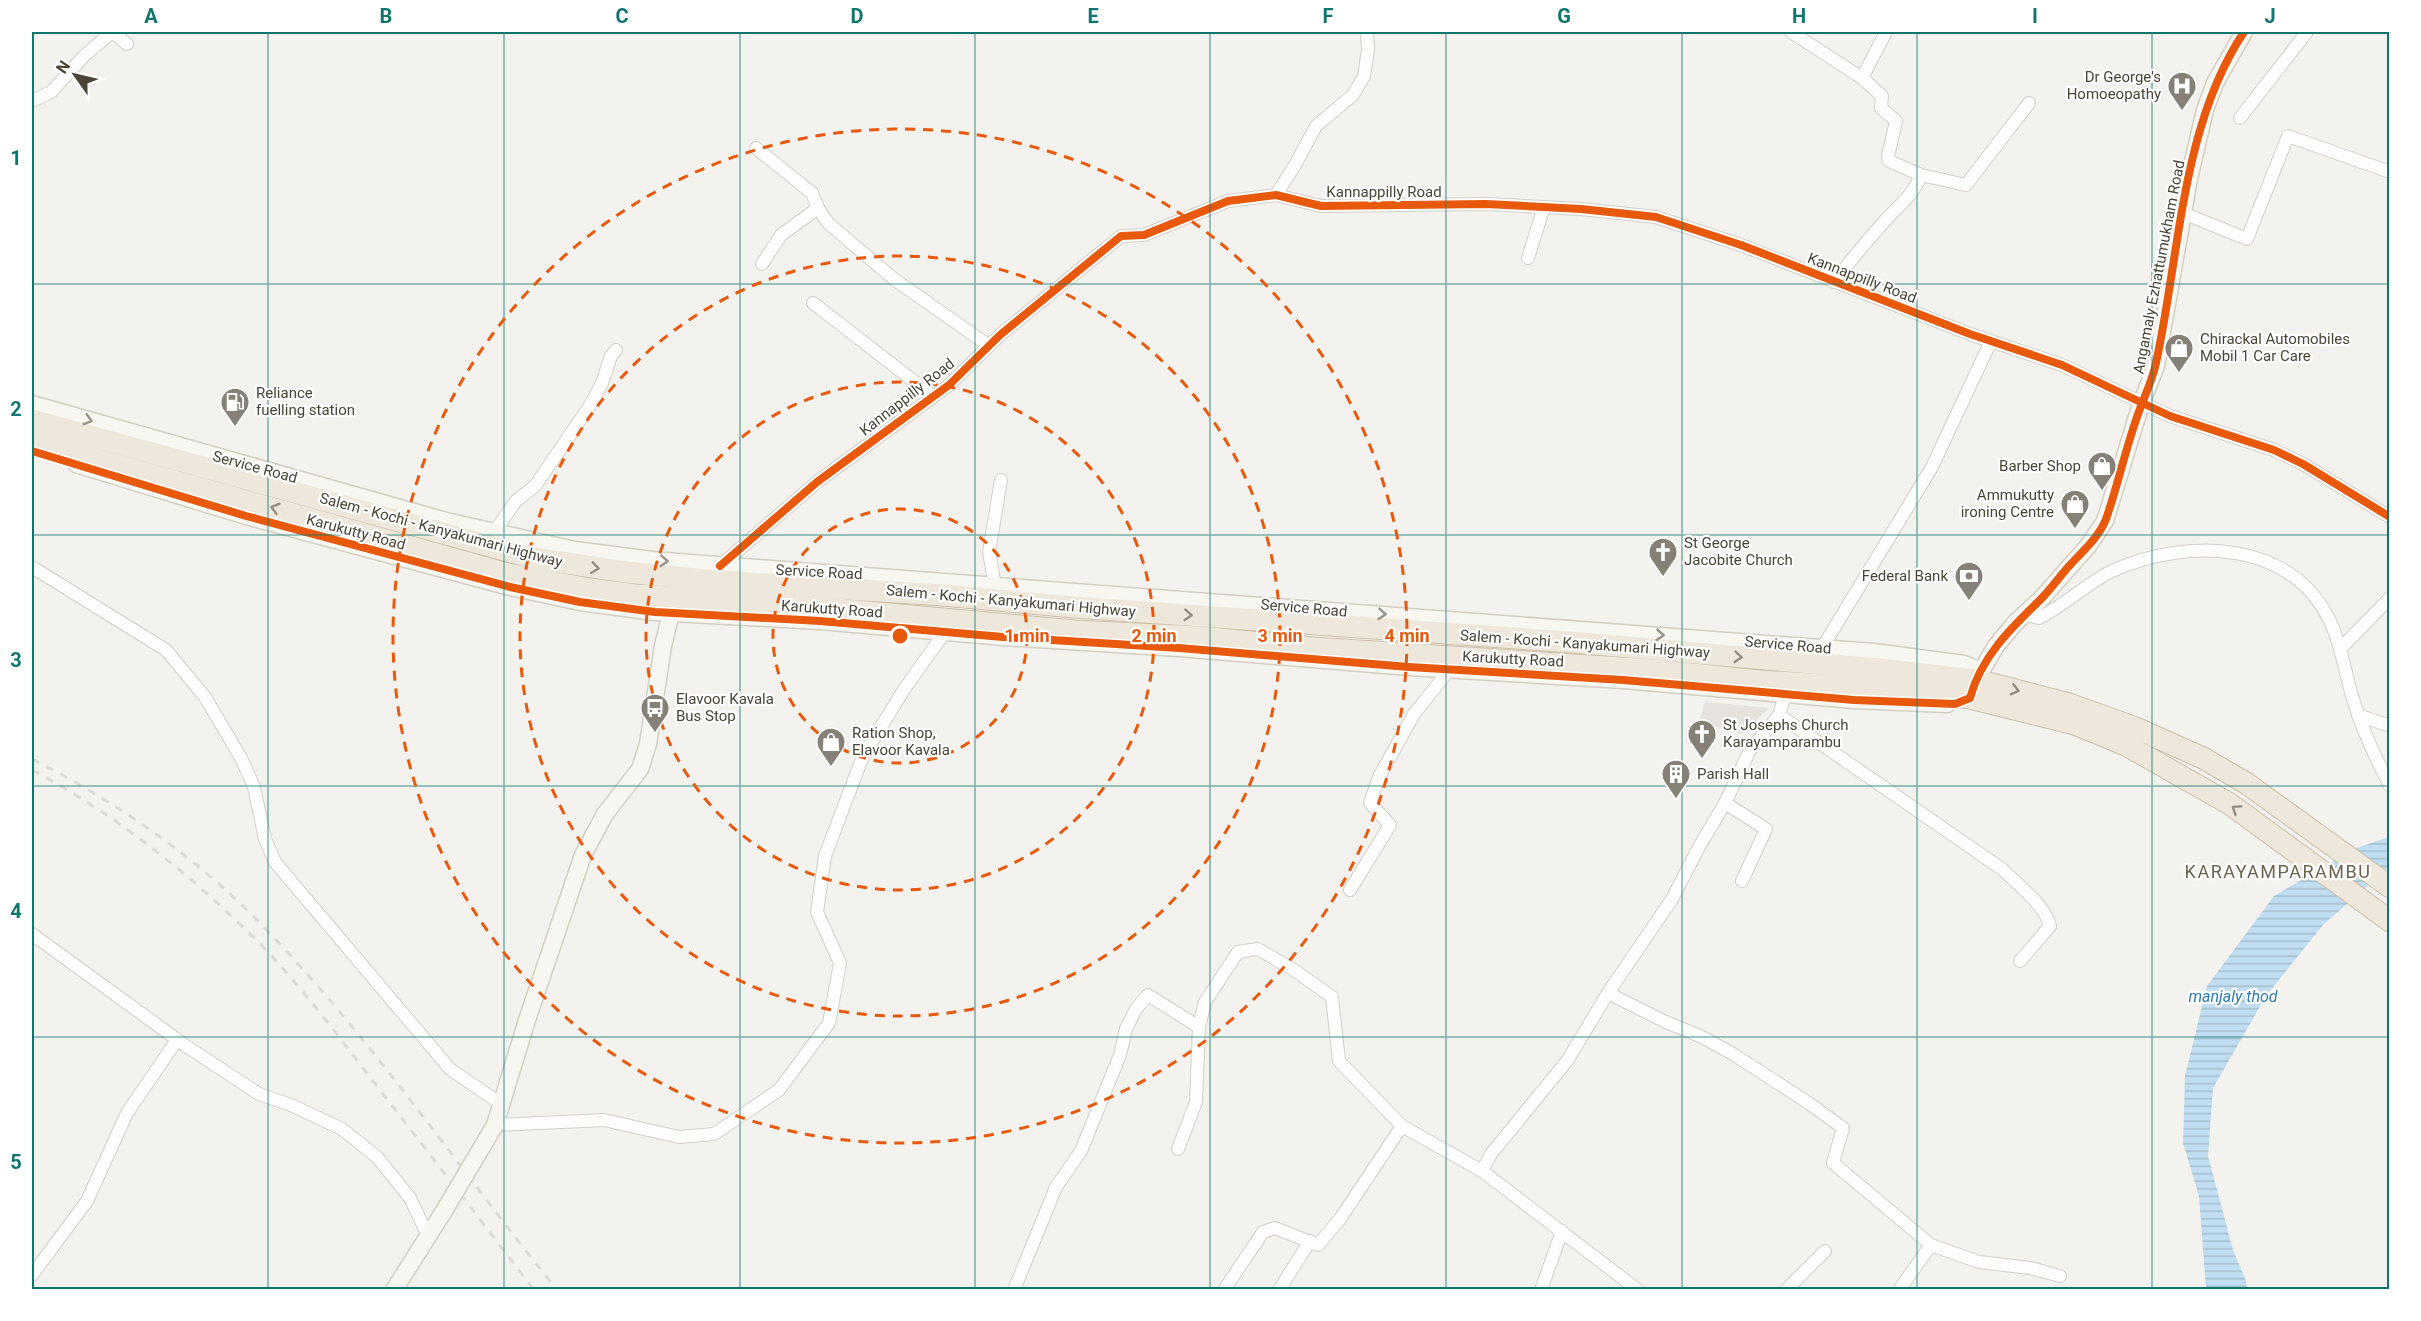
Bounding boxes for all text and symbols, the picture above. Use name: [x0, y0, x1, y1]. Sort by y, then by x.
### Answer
text: A: [144, 4, 158, 28]
text: B: [380, 4, 392, 28]
text: C: [615, 4, 629, 28]
text: D: [851, 4, 864, 28]
text: E: [1087, 4, 1099, 28]
text: F: [1323, 4, 1334, 28]
text: G: [1557, 4, 1571, 28]
text: H: [1792, 4, 1806, 28]
text: I: [2032, 4, 2038, 28]
text: J: [2264, 4, 2276, 28]
north arrow: [45, 45, 105, 105]
text: N: [52, 57, 74, 77]
place label: Dr George's Homoeopathy: [2067, 68, 2161, 103]
hospital icon: Dr George's Homoeopathy: [2166, 70, 2198, 112]
text: 1: [10, 146, 22, 170]
street label: Angamaly Ezhattumukham Road: [2129, 158, 2189, 376]
street label: Kannappilly Road: [1326, 183, 1442, 201]
street label: Kannappilly Road: [1805, 249, 1919, 307]
place label: Chirackal Automobiles Mobil 1 Car Care: [2200, 330, 2350, 365]
shop icon: Chirackal Automobiles Mobil 1 Car Care: [2163, 332, 2195, 374]
street label: Kannappilly Road: [856, 354, 958, 440]
place label: Reliance fuelling station: [256, 384, 355, 419]
fuel station icon: Reliance fuelling station: [219, 386, 251, 428]
text: 2: [10, 397, 22, 421]
one-way arrow: [82, 413, 93, 425]
street label: Service Road: [211, 447, 299, 487]
shop icon: Barber Shop: [2086, 450, 2118, 492]
place label: Barber Shop: [1999, 457, 2081, 475]
place label: Ammukutty ironing Centre: [1961, 486, 2054, 521]
shop icon: Ammukutty ironing Centre: [2059, 488, 2091, 530]
street label: Salem - Kochi - Kanyakumari Highway: [318, 489, 564, 571]
one-way arrow: [270, 503, 281, 515]
street label: Karukutty Road: [304, 510, 408, 554]
place label: St George Jacobite Church: [1684, 534, 1793, 569]
church icon: St George Jacobite Church: [1647, 536, 1679, 578]
one-way arrow: [659, 554, 668, 567]
bank icon: Federal Bank: [1953, 560, 1985, 602]
one-way arrow: [591, 561, 600, 573]
street label: Service Road: [775, 561, 863, 583]
place label: Federal Bank: [1862, 567, 1948, 585]
street label: Salem - Kochi - Kanyakumari Highway: [885, 581, 1137, 621]
street label: Service Road: [1260, 595, 1348, 621]
street label: Karukutty Road: [781, 596, 883, 622]
one-way arrow: [1183, 608, 1192, 621]
one-way arrow: [1377, 608, 1386, 621]
text: 1 min: [1004, 625, 1050, 646]
text: 2 min: [1131, 625, 1177, 646]
text: 3 min: [1257, 625, 1303, 646]
text: 4 min: [1384, 625, 1430, 646]
centre of rings: [890, 626, 910, 646]
street label: Salem - Kochi - Kanyakumari Highway: [1459, 626, 1711, 662]
one-way arrow: [1656, 628, 1665, 641]
street label: Service Road: [1744, 632, 1832, 658]
street label: Karukutty Road: [1462, 647, 1564, 671]
text: 3: [10, 648, 22, 672]
one-way arrow: [1733, 650, 1742, 663]
one-way arrow: [2009, 682, 2019, 695]
place label: Elavoor Kavala Bus Stop: [676, 690, 774, 725]
bus stop icon: Elavoor Kavala Bus Stop: [639, 692, 671, 734]
place label: St Josephs Church Karayamparambu: [1723, 716, 1849, 751]
church icon: St Josephs Church Karayamparambu: [1686, 718, 1718, 760]
place label: Ration Shop, Elavoor Kavala: [852, 724, 950, 759]
shop icon: Ration Shop, Elavoor Kavala: [815, 726, 847, 768]
building icon: Parish Hall: [1660, 758, 1692, 800]
place label: Parish Hall: [1697, 765, 1769, 783]
one-way arrow: [2232, 805, 2243, 816]
district label: KARAYAMPARAMBU: [2185, 861, 2371, 882]
text: 4: [10, 899, 22, 923]
water label: manjaly thod: [2188, 987, 2278, 1006]
text: 5: [10, 1150, 22, 1174]

